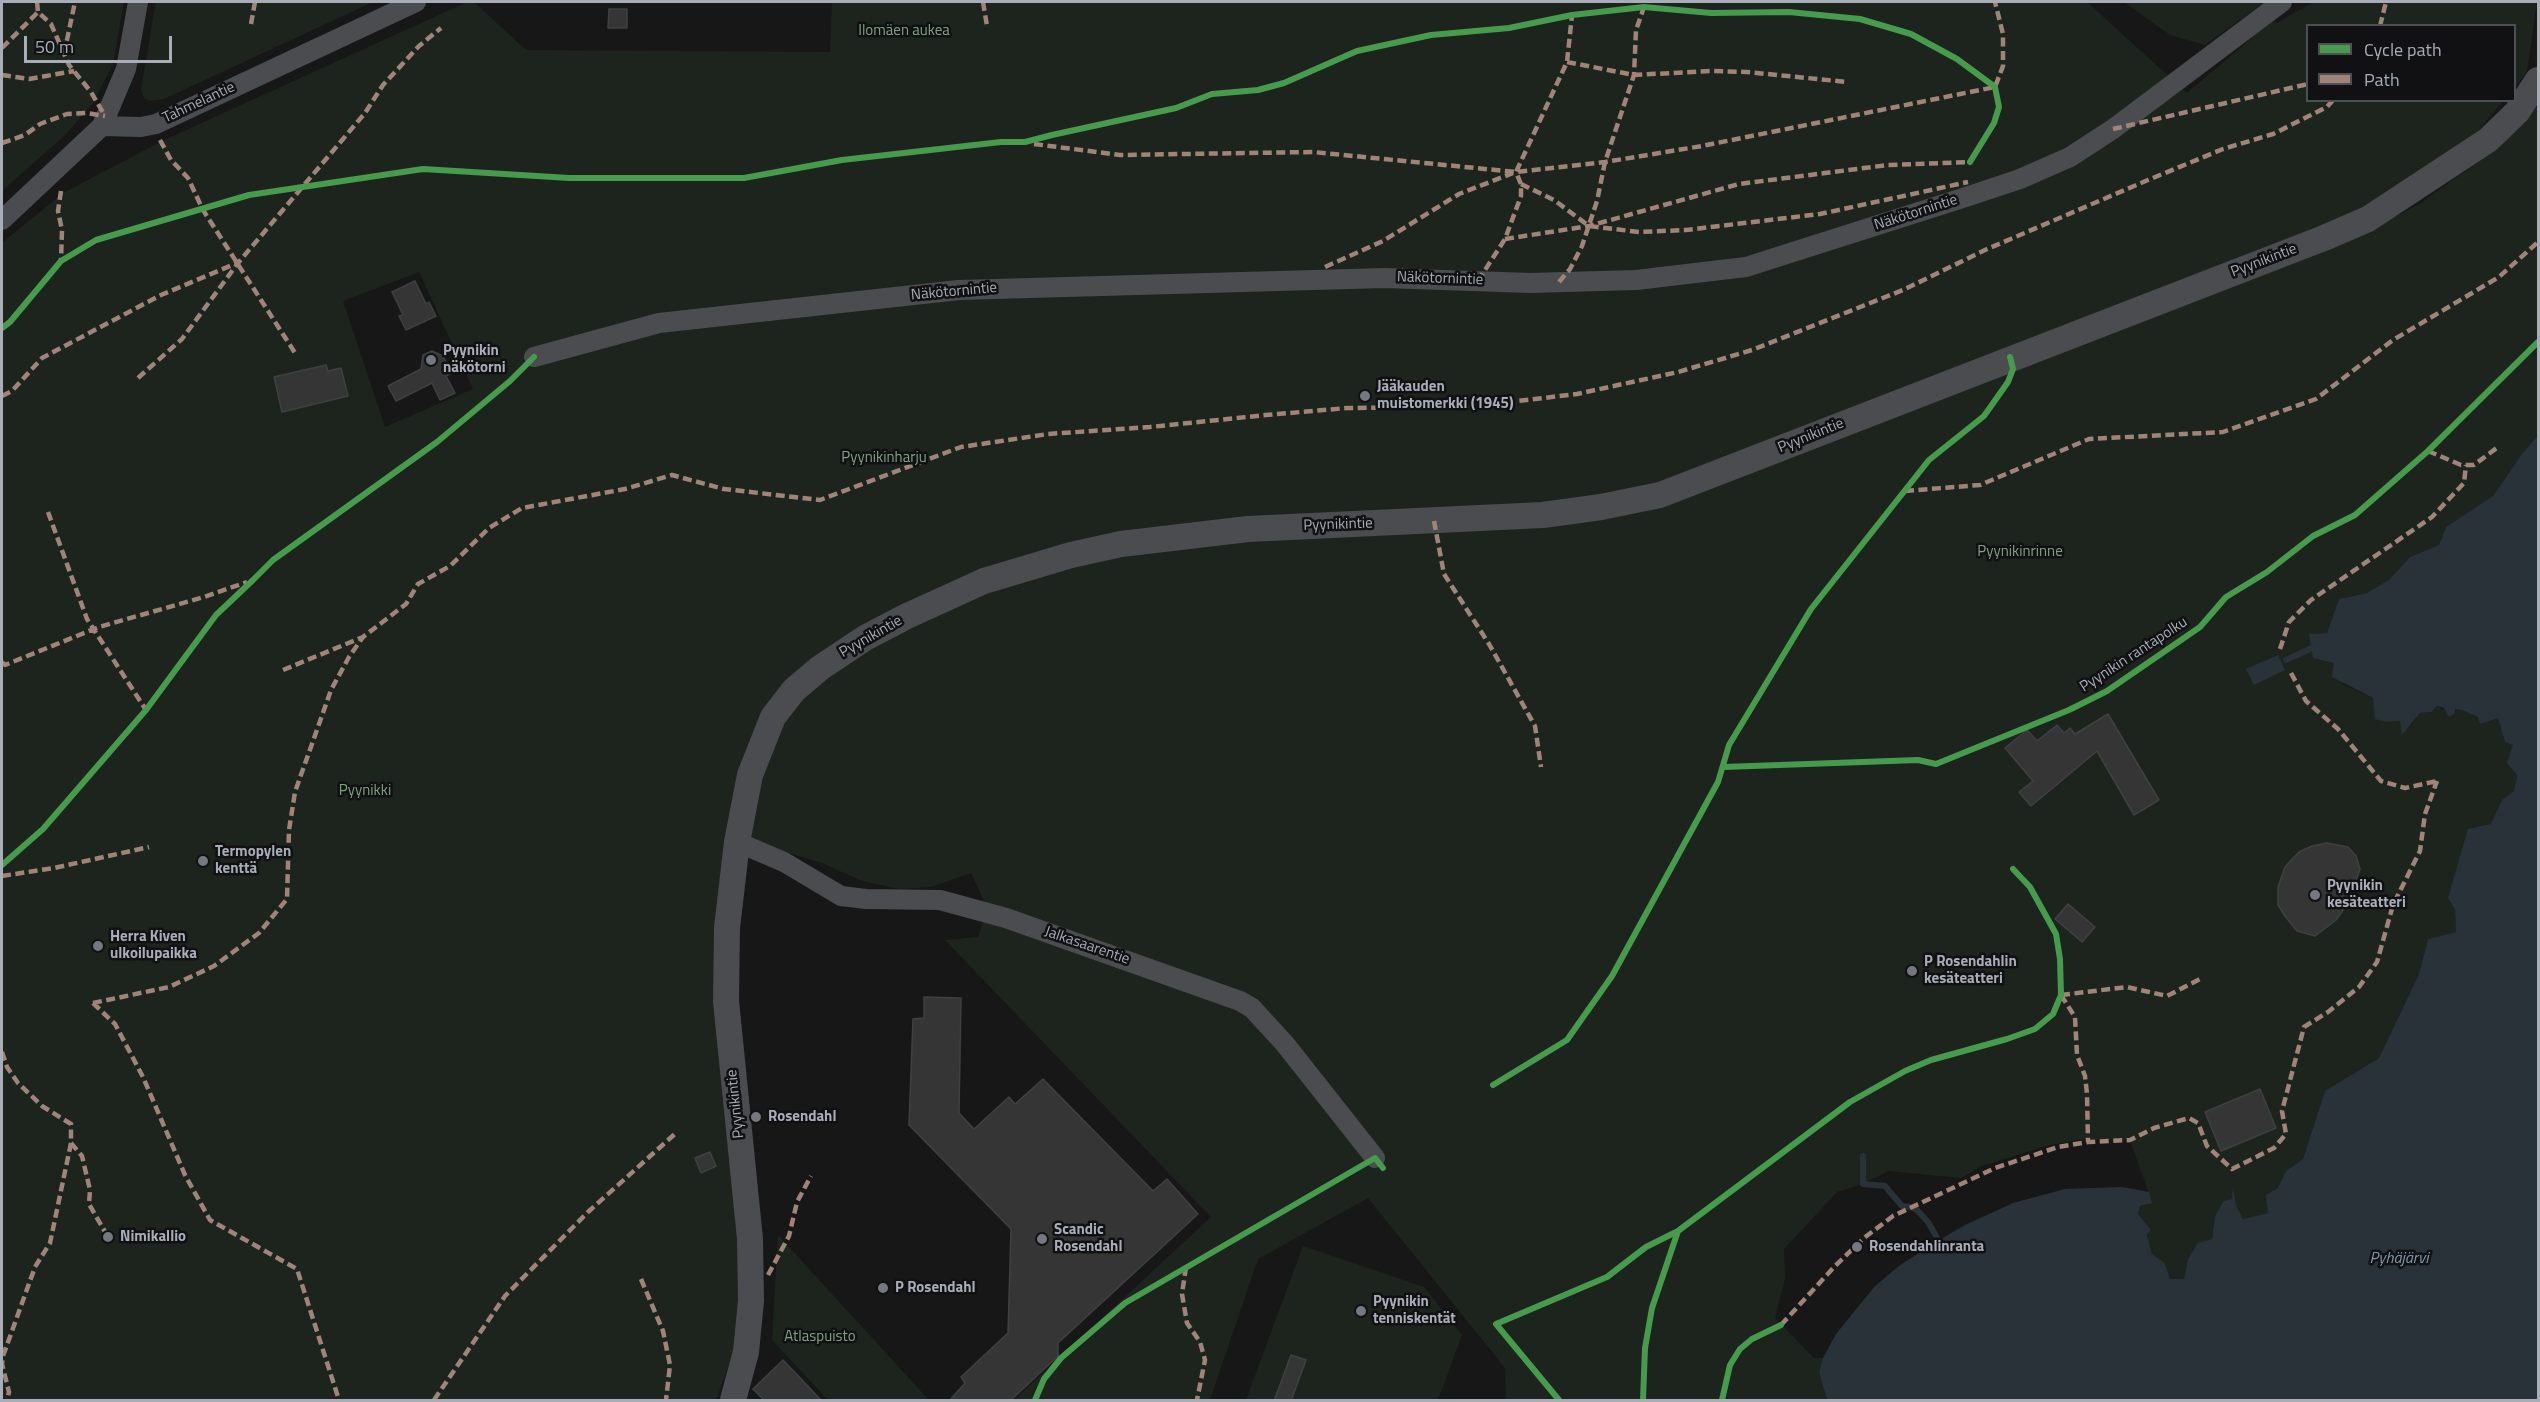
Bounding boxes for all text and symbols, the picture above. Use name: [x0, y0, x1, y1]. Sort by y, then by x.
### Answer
park label: Ilomäen aukea: [858, 22, 950, 40]
scale bar: [27, 24, 176, 62]
legend: [2306, 24, 2516, 102]
text: 50 m: [35, 33, 74, 60]
text: Cycle path: [2364, 36, 2442, 63]
text: Path: [2364, 66, 2400, 93]
street label: Tahmelantie: [160, 78, 238, 128]
street label: Näkötornintie: [1872, 191, 1960, 235]
street label: Pyynikintie: [2228, 240, 2300, 282]
street label: Näkötornintie: [1397, 268, 1483, 290]
street label: Näkötornintie: [910, 279, 998, 305]
place label: Pyynikin näkötorni: [443, 342, 506, 377]
marker: Pyynikin näkötorni: [424, 353, 438, 367]
place label: Jääkauden muistomerkki (1945): [1377, 378, 1514, 413]
marker: Jääkauden muistomerkki (1945): [1358, 389, 1372, 403]
street label: Pyynikintie: [1775, 415, 1847, 457]
park label: Pyynikinharju: [841, 449, 927, 467]
street label: Pyynikintie: [1303, 515, 1373, 535]
park label: Pyynikinrinne: [1977, 543, 2063, 561]
street label: Pyynikintie: [836, 612, 906, 662]
street label: Pyynikin rantapolku: [2077, 614, 2191, 696]
park label: Pyynikki: [339, 782, 391, 800]
place label: Termopylen kenttä: [215, 843, 291, 878]
marker: Termopylen kenttä: [196, 854, 210, 868]
place label: Pyynikin kesäteatteri: [2327, 877, 2406, 912]
marker: Pyynikin kesäteatteri: [2308, 888, 2322, 902]
street label: Jalkasaarentie: [1042, 923, 1132, 969]
place label: Herra Kiven ulkoilupaikka: [110, 928, 197, 963]
marker: Herra Kiven ulkoilupaikka: [91, 939, 105, 953]
place label: P Rosendahlin kesäteatteri: [1924, 953, 2017, 988]
marker: P Rosendahlin kesäteatteri: [1905, 964, 1919, 978]
street label: Pyynikintie: [723, 1069, 749, 1139]
place label: Rosendahl: [768, 1108, 836, 1126]
marker: Rosendahl: [749, 1110, 763, 1124]
place label: Scandic Rosendahl: [1054, 1221, 1122, 1256]
place label: Nimikallio: [120, 1228, 186, 1246]
marker: Nimikallio: [101, 1230, 115, 1244]
marker: Scandic Rosendahl: [1035, 1232, 1049, 1246]
place label: Rosendahlinranta: [1869, 1238, 1984, 1256]
marker: Rosendahlinranta: [1850, 1240, 1864, 1254]
water label: Pyhäjärvi: [2370, 1249, 2428, 1269]
place label: P Rosendahl: [895, 1279, 976, 1297]
marker: P Rosendahl: [876, 1281, 890, 1295]
place label: Pyynikin tenniskentät: [1373, 1293, 1456, 1328]
marker: Pyynikin tenniskentät: [1354, 1304, 1368, 1318]
park label: Atlaspuisto: [784, 1328, 856, 1346]

